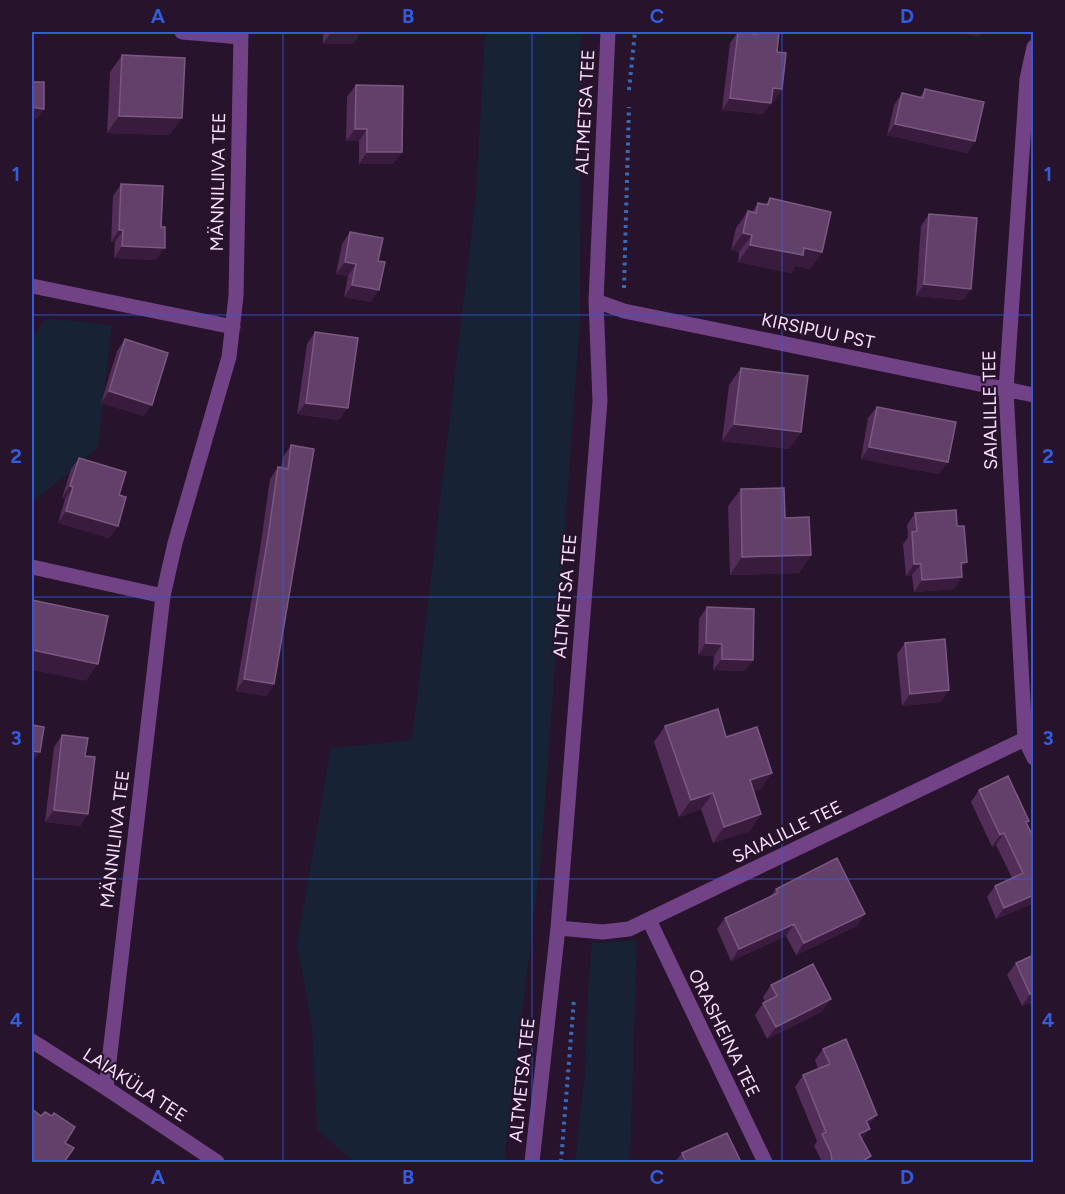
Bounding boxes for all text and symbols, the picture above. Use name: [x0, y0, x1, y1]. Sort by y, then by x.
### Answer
text: A: [151, 4, 166, 28]
text: B: [402, 4, 414, 28]
text: C: [650, 4, 664, 28]
text: D: [900, 4, 914, 28]
street label: ALTMETSA TEE: [571, 49, 599, 175]
street label: MÄNNILIIVA TEE: [206, 112, 230, 252]
text: 1: [12, 162, 20, 186]
text: 1: [1044, 162, 1052, 186]
street label: KIRSIPUU PST: [760, 308, 876, 354]
street label: SAIALILLE TEE: [978, 350, 1002, 470]
text: 2: [10, 444, 22, 468]
text: 2: [1042, 444, 1054, 468]
street label: ALTMETSA TEE: [549, 533, 581, 659]
text: 3: [10, 726, 22, 750]
text: 3: [1042, 726, 1054, 750]
street label: MÄNNILIIVA TEE: [96, 769, 134, 909]
street label: SAIALILLE TEE: [728, 796, 846, 868]
street label: ORASHEINA TEE: [684, 966, 764, 1100]
text: 4: [10, 1008, 23, 1032]
text: 4: [1042, 1008, 1055, 1032]
street label: ALTMETSA TEE: [505, 1017, 539, 1143]
street label: LAIAKÜLA TEE: [79, 1043, 191, 1127]
text: A: [151, 1165, 166, 1189]
text: B: [402, 1165, 414, 1189]
text: C: [650, 1165, 664, 1189]
text: D: [900, 1165, 914, 1189]

